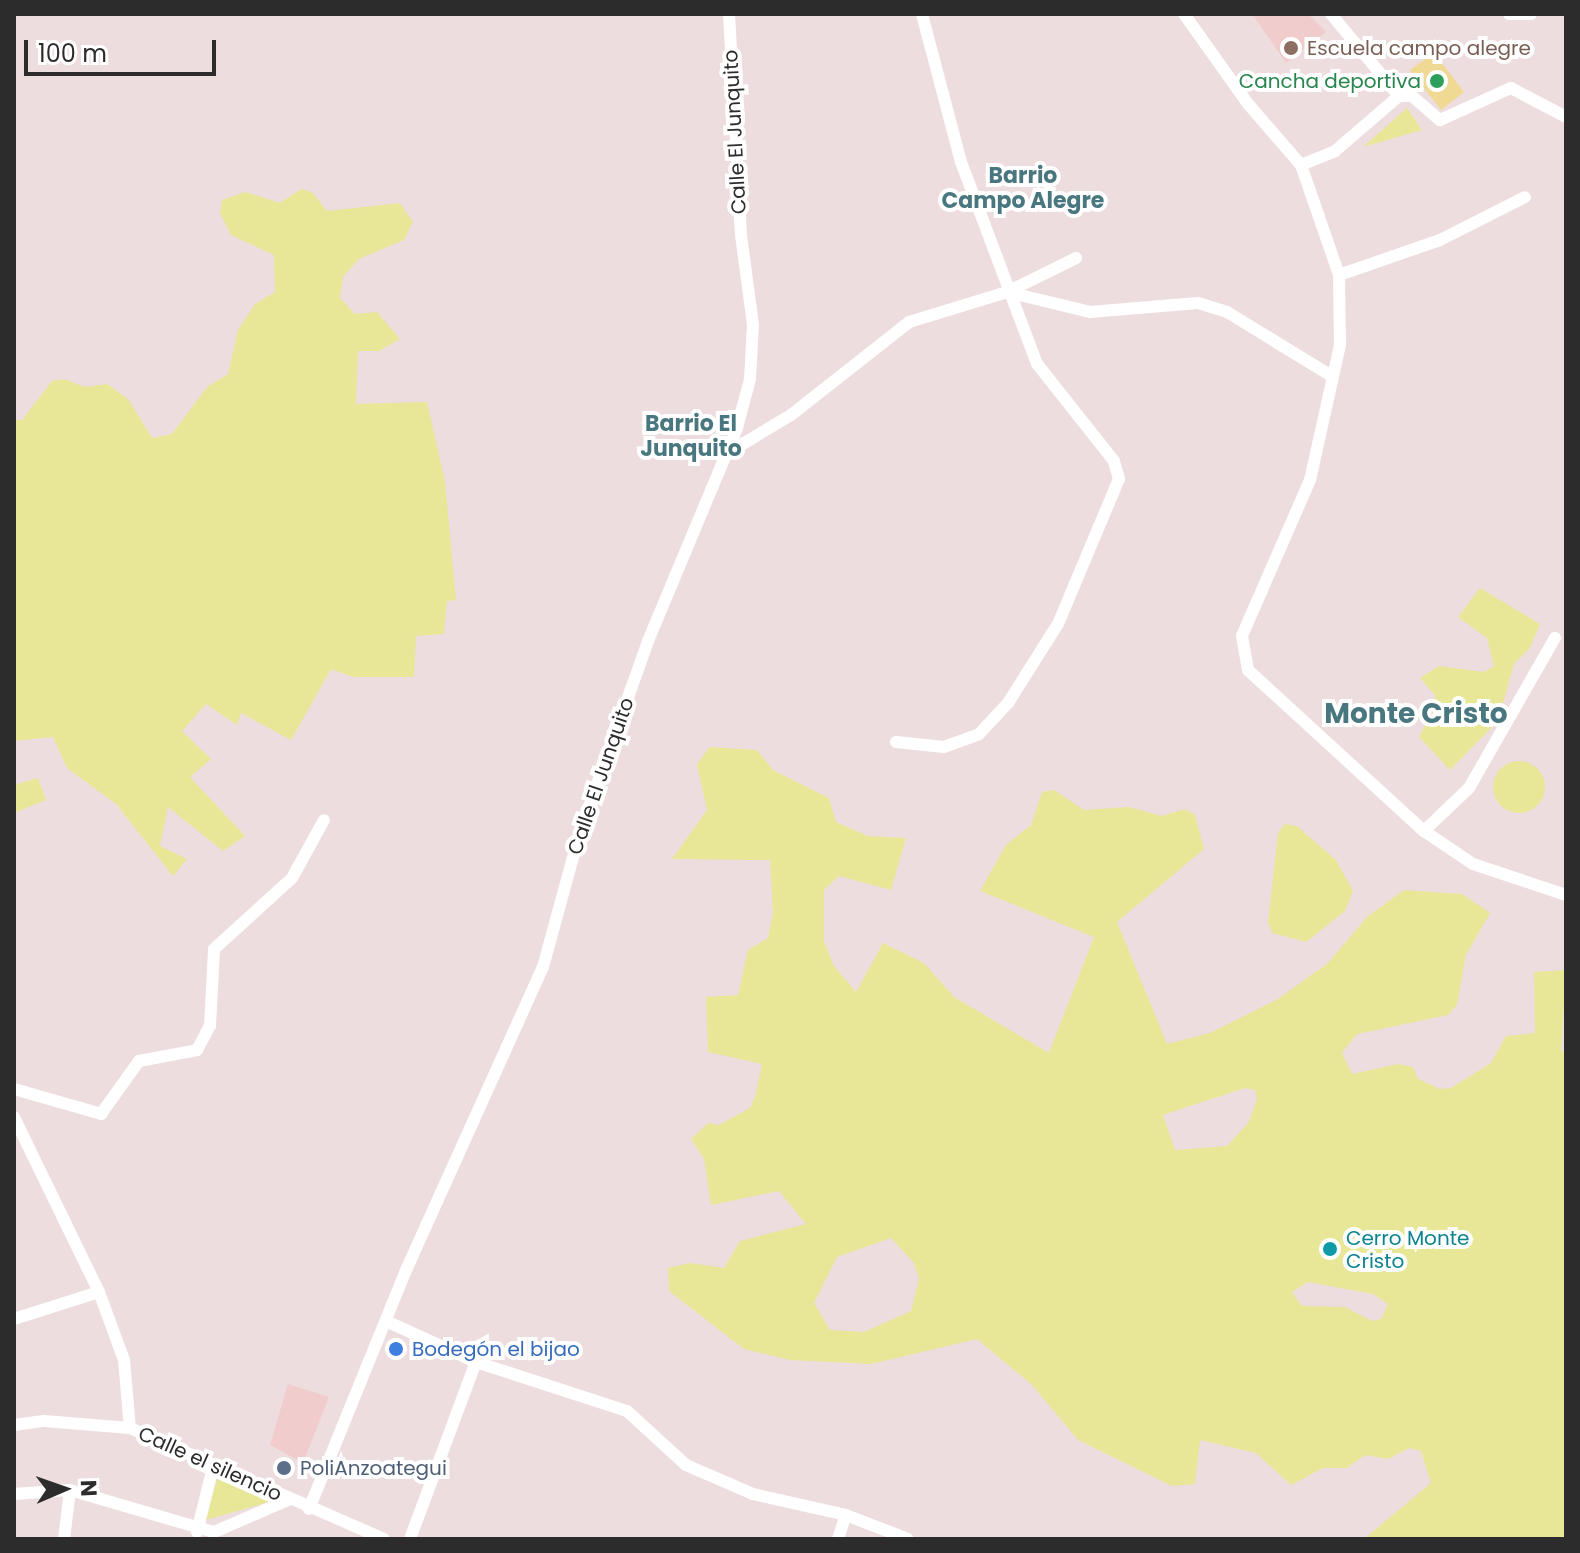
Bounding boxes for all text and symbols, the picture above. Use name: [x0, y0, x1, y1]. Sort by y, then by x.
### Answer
scale bar: [28, 24, 220, 74]
place label: Escuela campo alegre: [1307, 36, 1531, 60]
text: 100 m: [38, 37, 107, 70]
marker: Escuela campo alegre: [1282, 39, 1300, 57]
street label: Calle El Junquito: [719, 49, 751, 215]
place label: Cancha deportiva: [1239, 69, 1421, 93]
marker: Cancha deportiva: [1428, 72, 1446, 90]
district label: Barrio Campo Alegre: [942, 162, 1104, 214]
district label: Barrio El Junquito: [640, 410, 742, 462]
street label: Calle El Junquito: [563, 694, 639, 858]
district label: Monte Cristo: [1324, 697, 1508, 731]
place label: Cerro Monte Cristo: [1346, 1226, 1469, 1273]
marker: Cerro Monte Cristo: [1321, 1240, 1339, 1258]
place label: Bodegón el bijao: [412, 1337, 580, 1361]
marker: Bodegón el bijao: [387, 1340, 405, 1358]
street label: Calle el silencio: [135, 1422, 285, 1506]
north arrow: [24, 1449, 104, 1529]
place label: PoliAnzoategui: [300, 1456, 447, 1480]
marker: PoliAnzoategui: [275, 1459, 293, 1477]
text: N: [73, 1479, 104, 1497]

